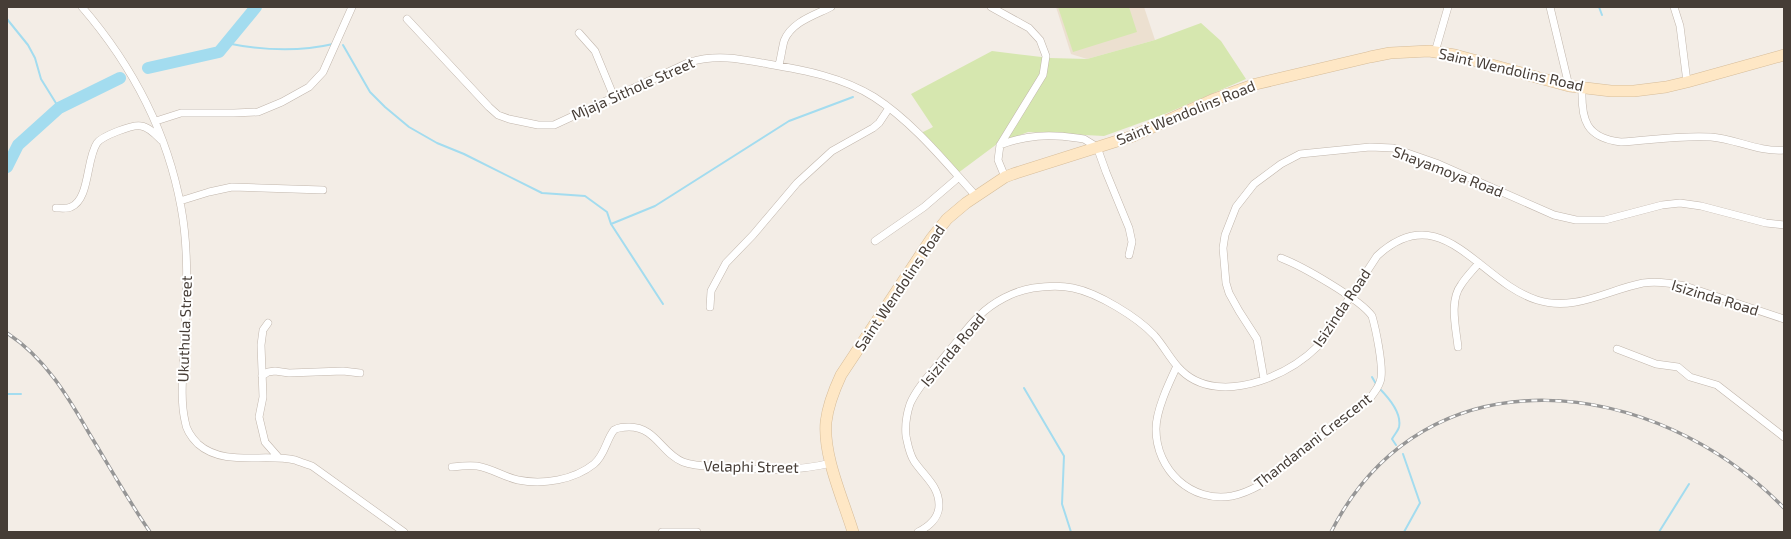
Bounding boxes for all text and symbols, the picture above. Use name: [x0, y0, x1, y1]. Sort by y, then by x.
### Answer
street label: Saint Wendolins Road: [1437, 44, 1585, 94]
street label: Mjaja Sithole Street: [568, 53, 698, 124]
street label: Saint Wendolins Road: [1114, 76, 1258, 148]
street label: Shayamoya Road: [1391, 142, 1506, 200]
street label: Saint Wendolins Road: [850, 221, 948, 354]
street label: Isizinda Road: [1309, 265, 1374, 350]
street label: Ukuthula Street: [173, 275, 195, 383]
street label: Isizinda Road: [1670, 275, 1761, 319]
street label: Isizinda Road: [916, 309, 988, 390]
street label: Thandanani Crescent: [1250, 389, 1375, 492]
street label: Velaphi Street: [703, 456, 799, 476]

